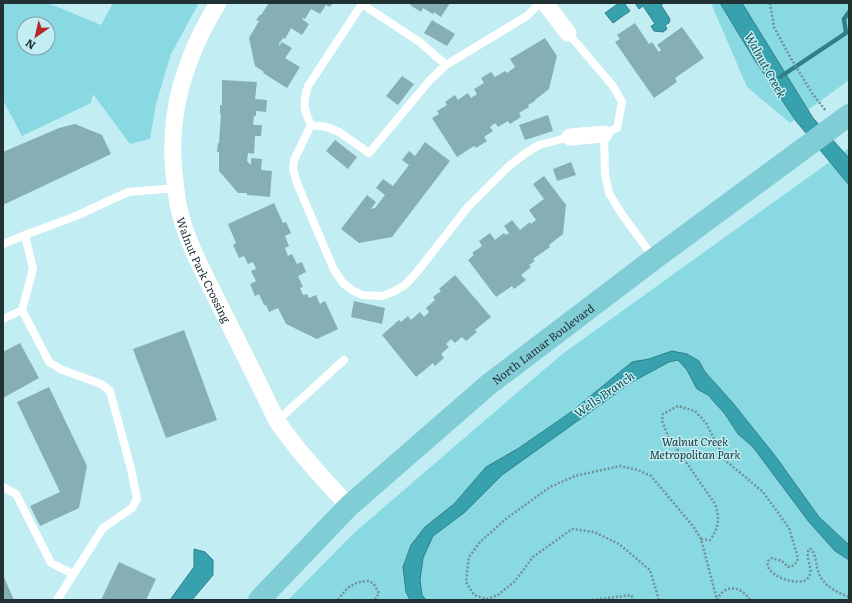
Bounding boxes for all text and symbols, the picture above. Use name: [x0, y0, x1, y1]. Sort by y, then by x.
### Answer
north arrow: [16, 16, 56, 56]
water label: Walnut Creek: [741, 29, 792, 101]
text: N: [22, 36, 38, 54]
street label: Walnut Park Crossing: [173, 215, 235, 326]
street label: North Lamar Boulevard: [488, 299, 597, 388]
water label: Wells Branch: [570, 367, 638, 421]
park label: Walnut Creek Metropolitan Park: [649, 433, 741, 462]

